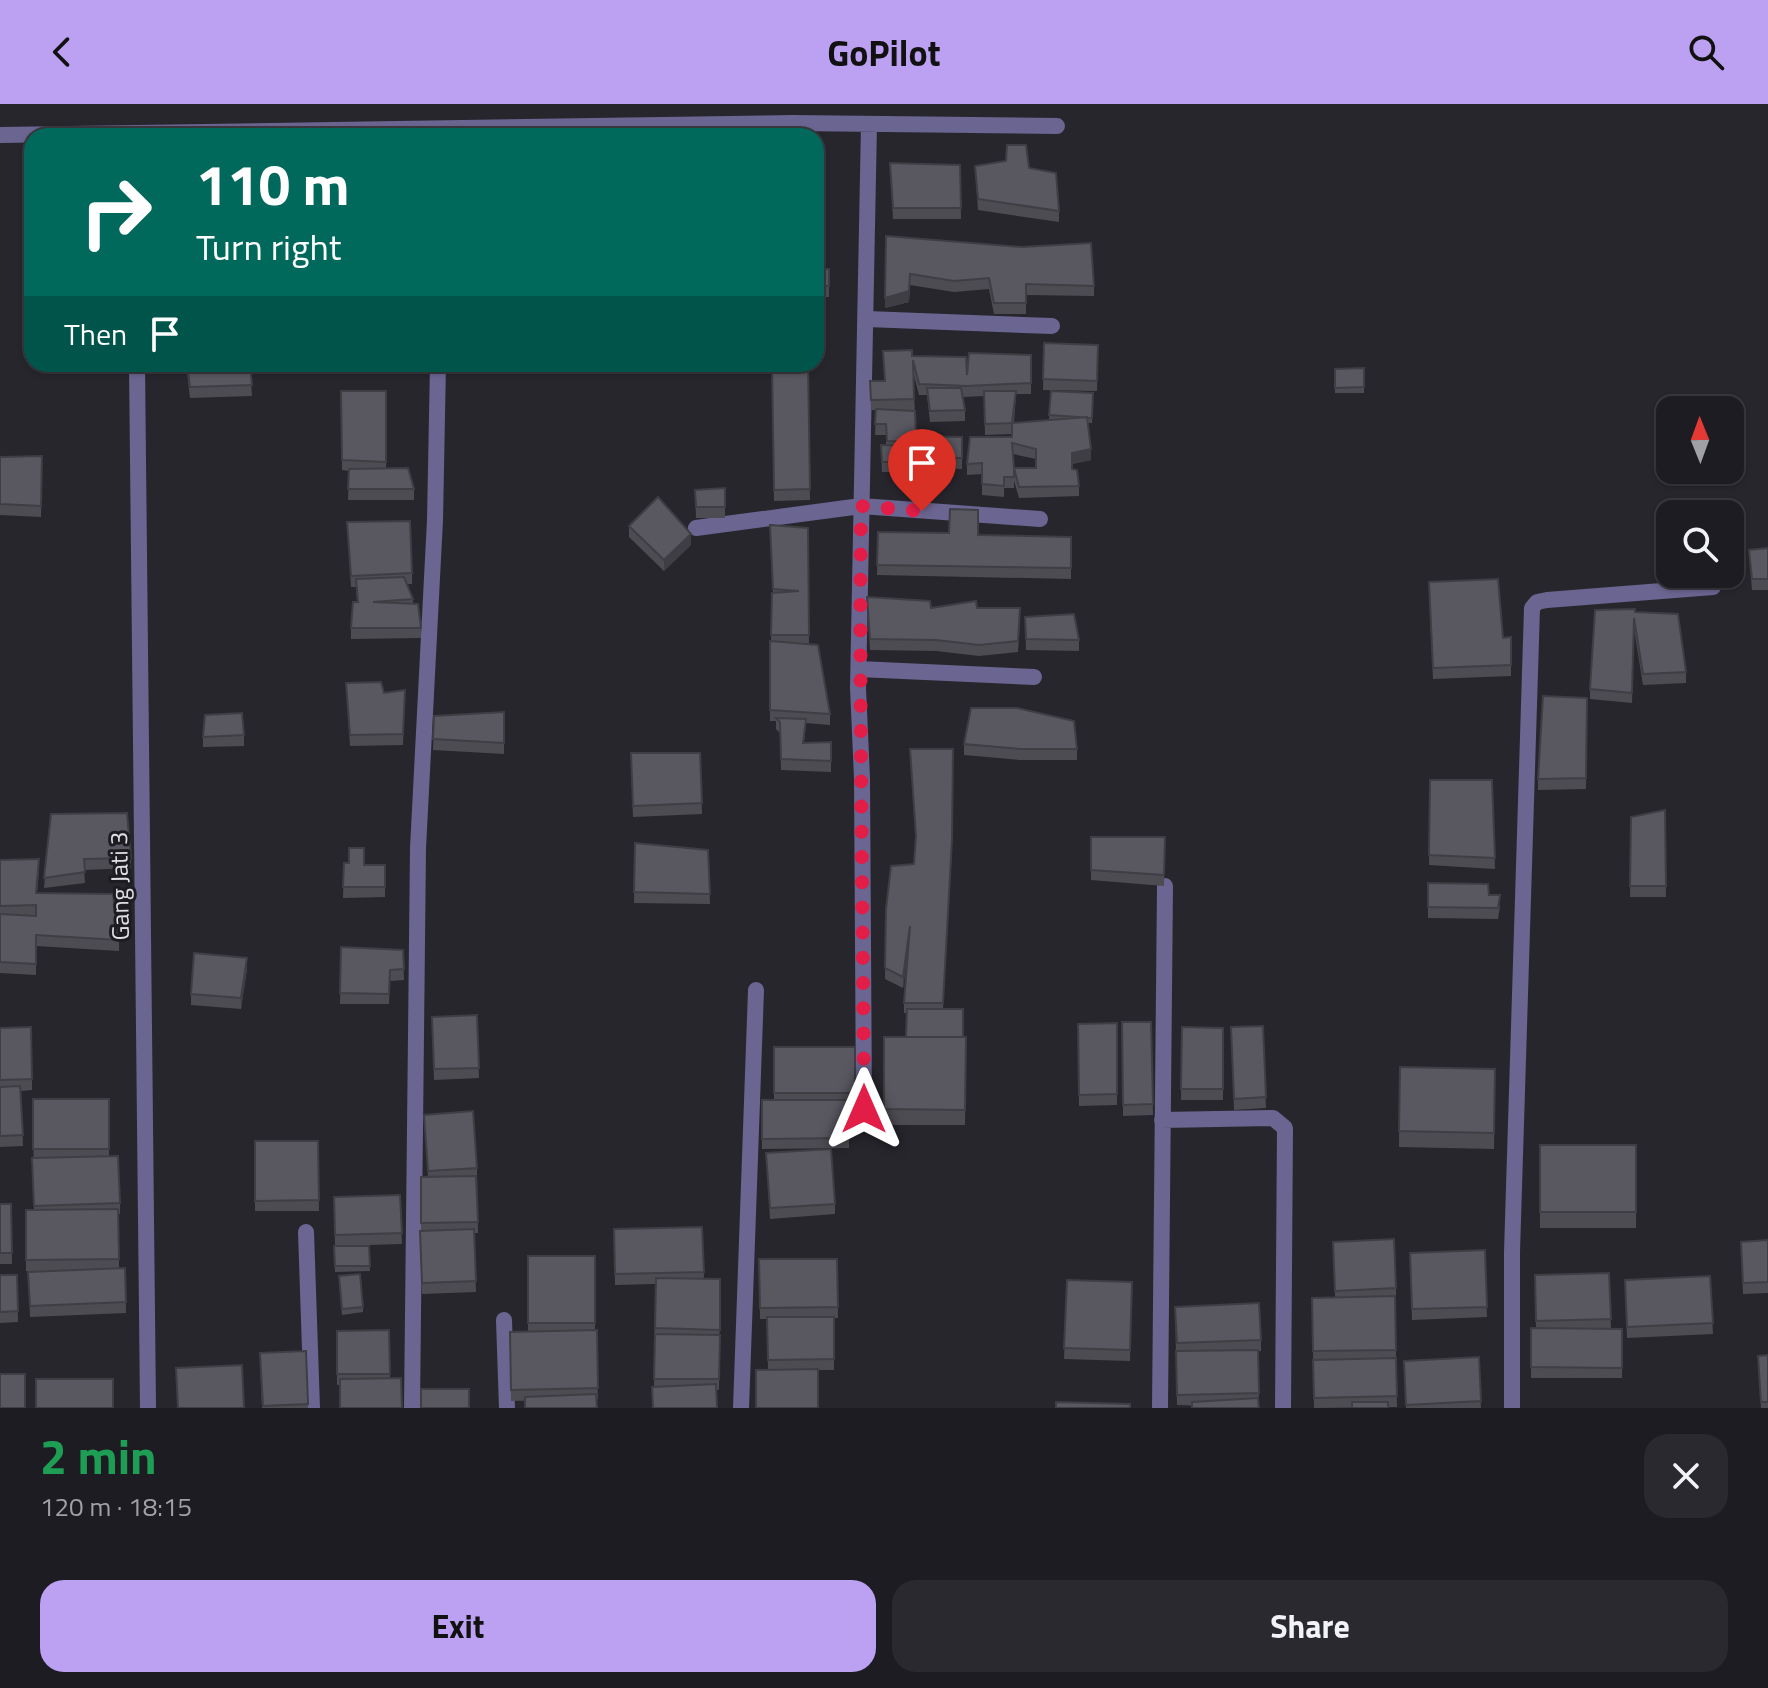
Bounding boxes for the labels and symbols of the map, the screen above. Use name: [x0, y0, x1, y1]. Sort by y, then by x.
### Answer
north arrow: [1656, 396, 1744, 484]
pin: [888, 429, 956, 511]
street label: Gang Jati 3: [100, 831, 138, 941]
position arrow: [822, 1067, 906, 1151]

